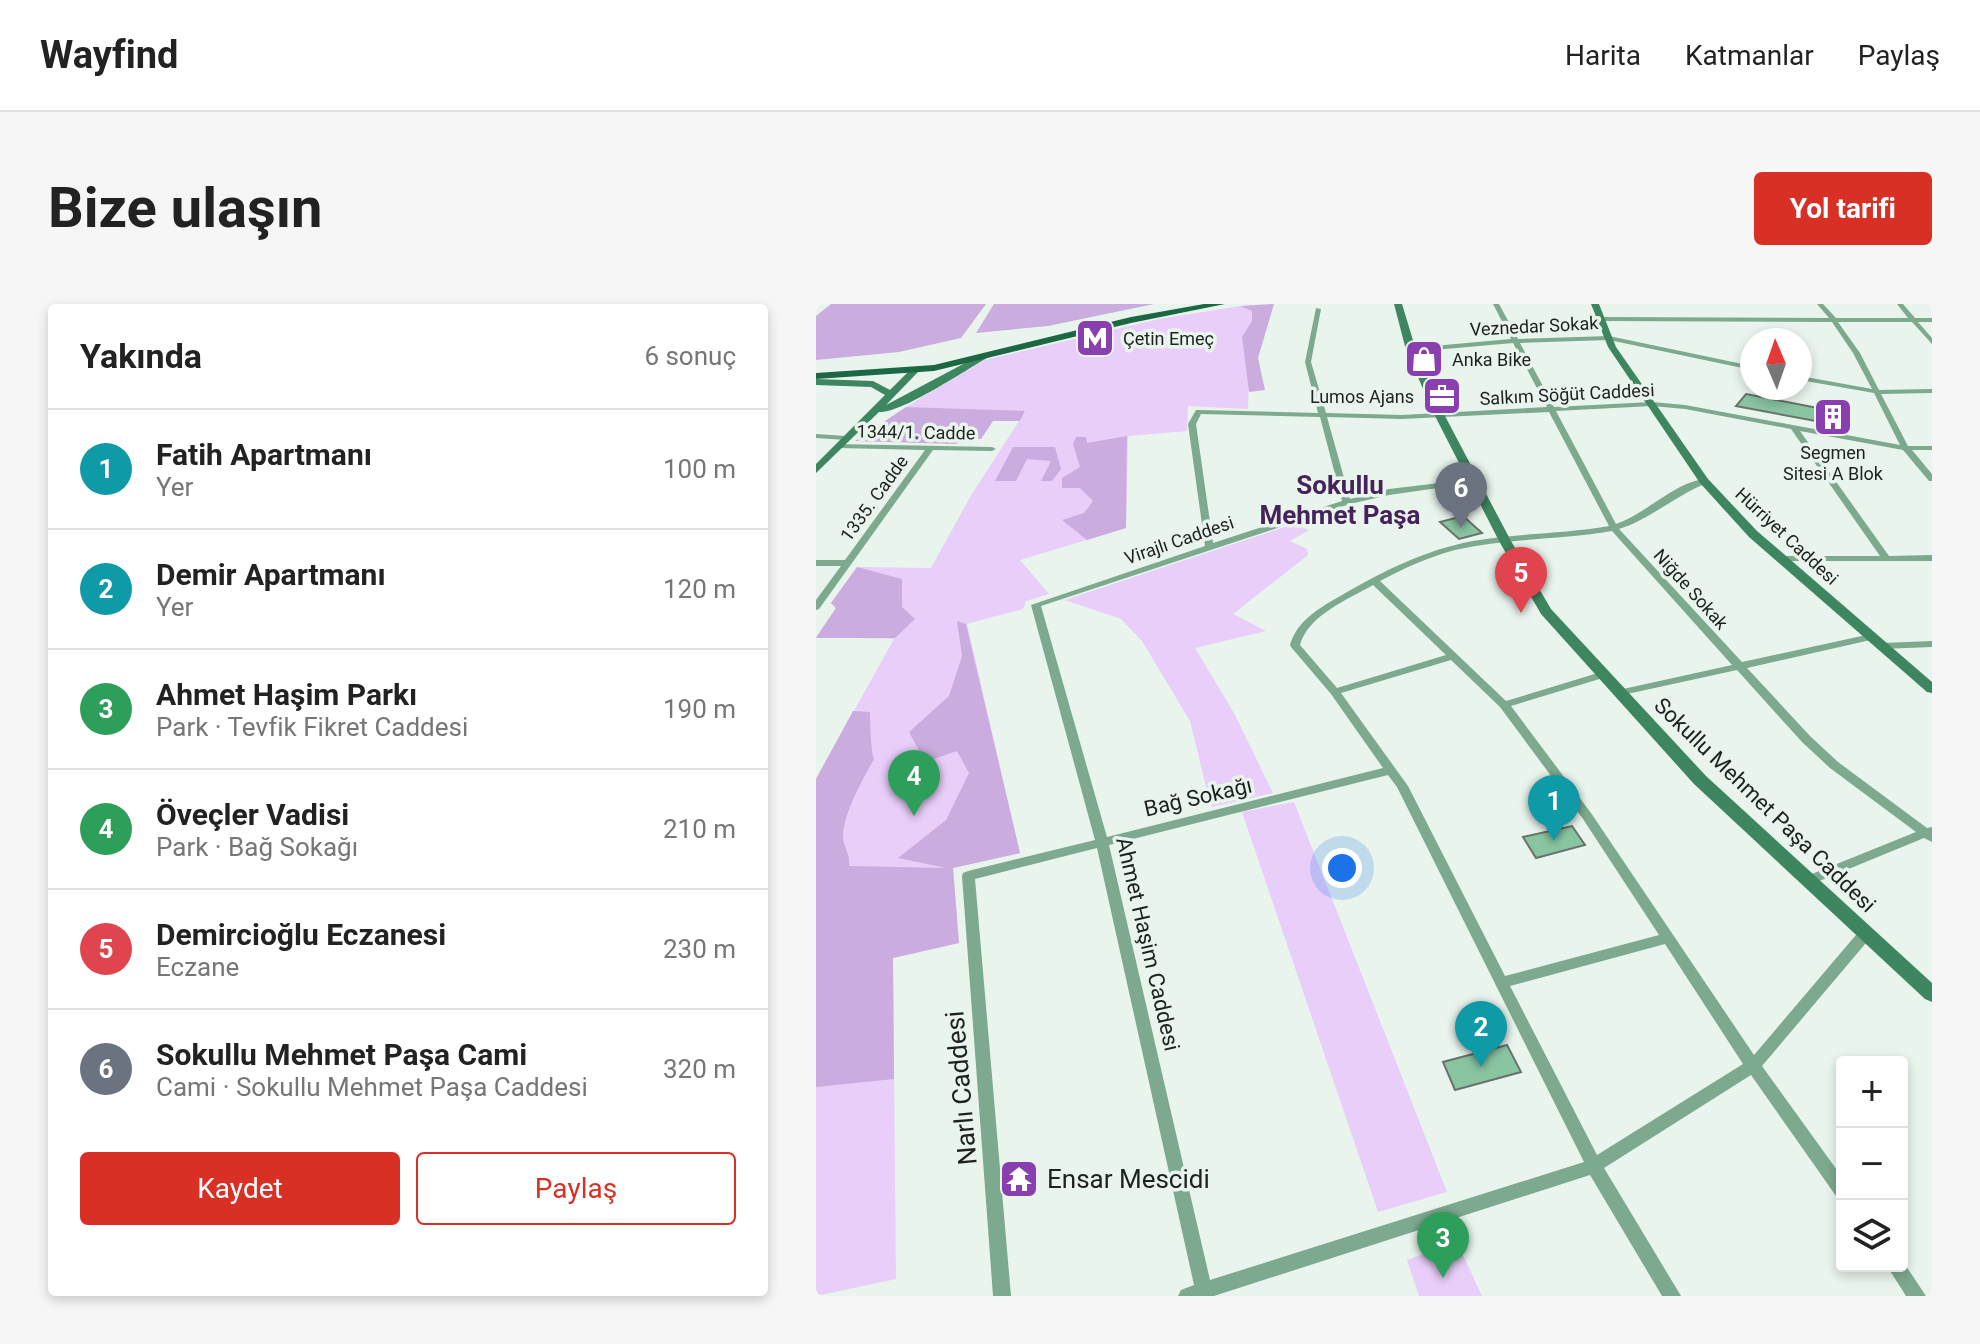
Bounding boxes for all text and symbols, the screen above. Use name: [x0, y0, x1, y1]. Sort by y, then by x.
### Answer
text: Wayfind: [40, 33, 178, 77]
text: Harita: [1565, 39, 1641, 72]
text: Katmanlar: [1685, 39, 1814, 72]
text: Paylaş: [1858, 39, 1940, 72]
button: Yol tarifi: [1754, 172, 1932, 245]
text: Bize ulaşın: [48, 175, 322, 241]
street label: Veznedar Sokak: [1469, 312, 1600, 340]
metro station icon: Çetin Emeç: [1074, 317, 1116, 359]
place label: Çetin Emeç: [1123, 328, 1214, 349]
north arrow: [1740, 328, 1812, 400]
text: Yakında: [80, 336, 202, 376]
shop icon: Anka Bike: [1403, 338, 1445, 380]
text: 6 sonuç: [644, 341, 736, 371]
place label: Anka Bike: [1452, 349, 1531, 370]
office icon: Lumos Ajans: [1421, 375, 1463, 417]
street label: Salkım Söğüt Caddesi: [1479, 379, 1655, 409]
place label: Lumos Ajans: [1310, 386, 1414, 407]
building icon: Segmen Sitesi A Blok: [1812, 396, 1854, 438]
street label: 1344/1. Cadde: [857, 420, 975, 444]
text: Fatih Apartmanı: [156, 437, 372, 472]
place label: Segmen Sitesi A Blok: [1783, 442, 1884, 484]
street label: 1335. Cadde: [836, 451, 912, 545]
text: 1: [99, 454, 113, 484]
text: 100 m: [663, 454, 736, 484]
pin: 6: [1435, 462, 1487, 528]
district label: Sokullu Mehmet Paşa: [1260, 470, 1421, 530]
text: Yer: [156, 472, 193, 502]
street label: Hürriyet Caddesi: [1731, 483, 1843, 589]
street label: Virajlı Caddesi: [1122, 512, 1236, 568]
street label: Niğde Sokak: [1650, 545, 1733, 634]
pin: 5: [1495, 547, 1547, 613]
text: Demir Apartmanı: [156, 557, 386, 592]
text: 2: [99, 574, 113, 604]
text: 120 m: [663, 574, 736, 604]
text: Yer: [156, 592, 193, 622]
text: Ahmet Haşim Parkı: [156, 677, 417, 712]
street label: Sokullu Mehmet Paşa Caddesi: [1649, 693, 1881, 917]
text: 3: [99, 694, 113, 724]
text: 190 m: [663, 694, 736, 724]
text: Park · Tevfik Fikret Caddesi: [156, 712, 468, 742]
pin: 4: [888, 750, 940, 816]
street label: Bağ Sokağı: [1142, 772, 1254, 822]
pin: 1: [1528, 775, 1580, 841]
text: Öveçler Vadisi: [156, 797, 349, 832]
text: 4: [99, 814, 113, 844]
text: 210 m: [663, 814, 736, 844]
text: Park · Bağ Sokağı: [156, 832, 358, 862]
street label: Ahmet Haşim Caddesi: [1111, 835, 1185, 1053]
your location: [1322, 848, 1362, 888]
text: Demircioğlu Eczanesi: [156, 917, 446, 952]
text: 5: [99, 934, 113, 964]
text: 230 m: [663, 934, 736, 964]
text: Eczane: [156, 952, 239, 982]
pin: 2: [1455, 1001, 1507, 1067]
street label: Narlı Caddesi: [939, 1010, 983, 1166]
text: Sokullu Mehmet Paşa Cami: [156, 1037, 527, 1072]
text: 6: [99, 1054, 113, 1084]
text: 320 m: [663, 1054, 736, 1084]
map controls: [1836, 1056, 1908, 1272]
button: +: [1836, 1056, 1908, 1128]
text: Cami · Sokullu Mehmet Paşa Caddesi: [156, 1072, 588, 1102]
button: −: [1836, 1128, 1908, 1200]
button: Kaydet: [80, 1152, 400, 1225]
button: Paylaş: [416, 1152, 736, 1225]
temple icon: Ensar Mescidi: [998, 1158, 1040, 1200]
place label: Ensar Mescidi: [1047, 1164, 1210, 1194]
button: layers: [1836, 1200, 1908, 1272]
pin: 3: [1417, 1212, 1469, 1278]

